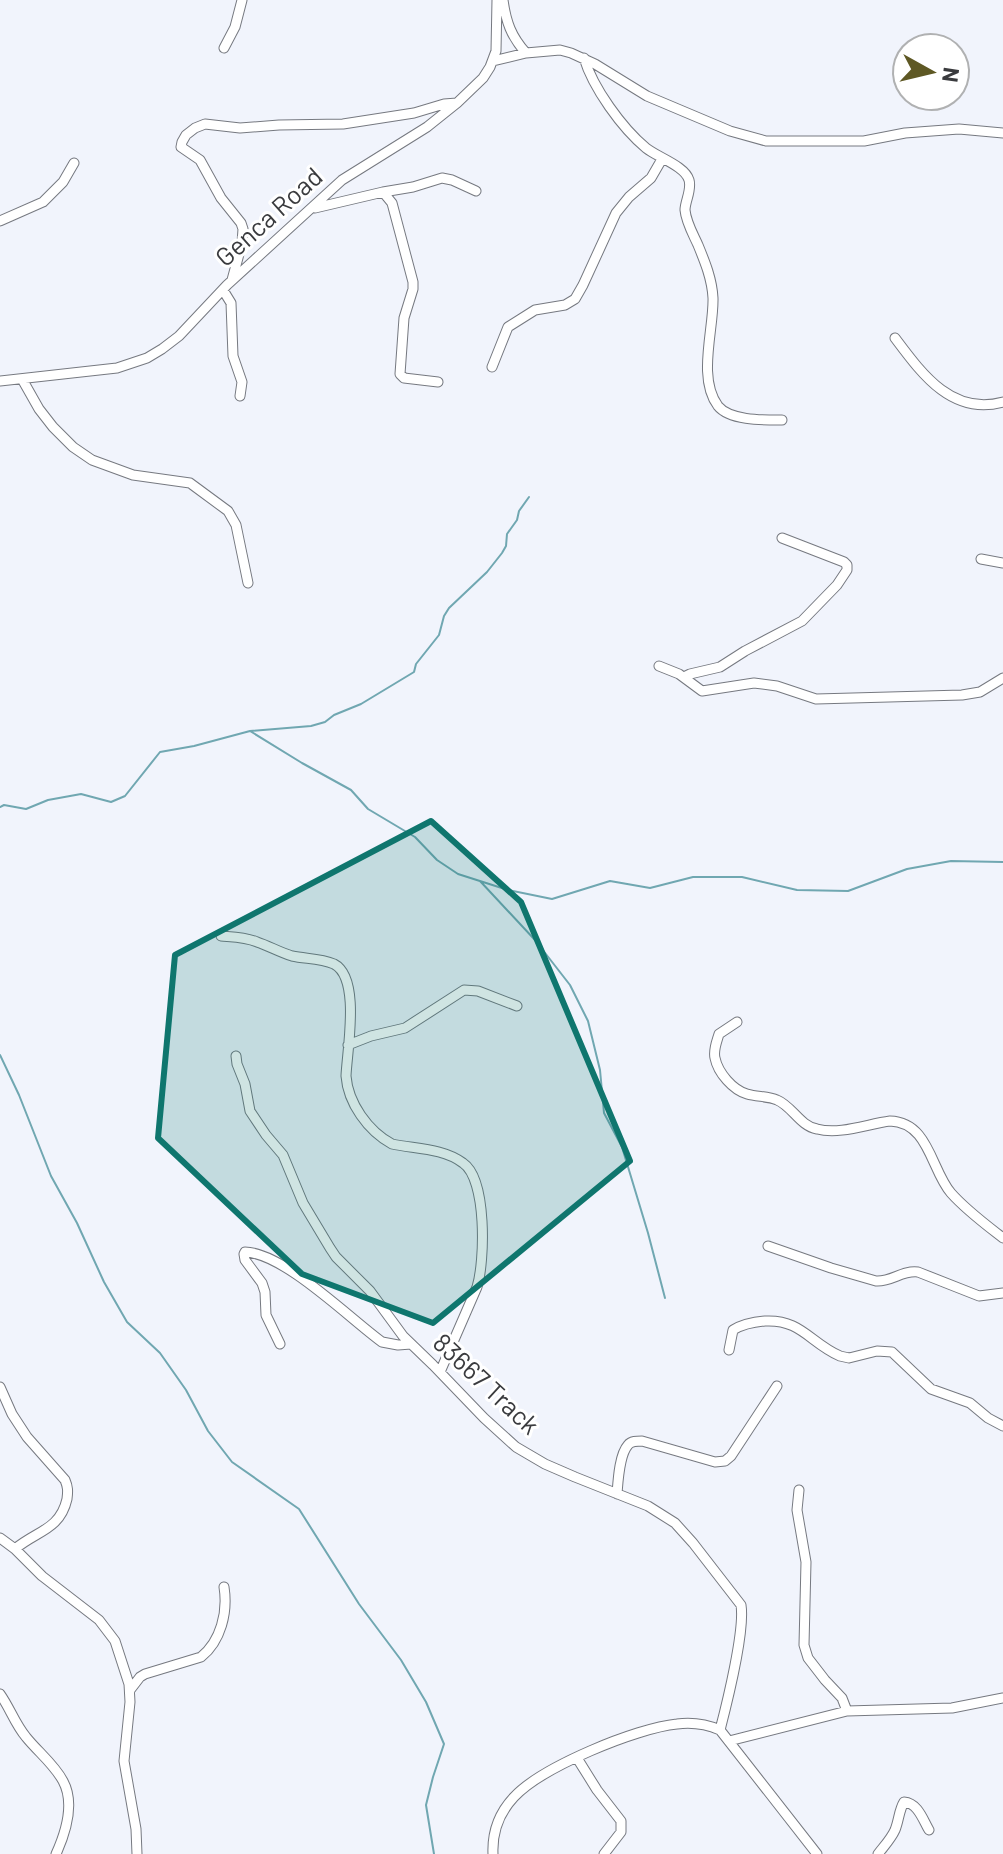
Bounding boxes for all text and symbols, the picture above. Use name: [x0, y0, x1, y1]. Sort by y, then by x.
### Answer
north arrow: [891, 32, 971, 112]
text: N: [938, 66, 966, 84]
street label: Genca Road: [208, 160, 328, 272]
street label: 83667 Track: [427, 1326, 547, 1440]

